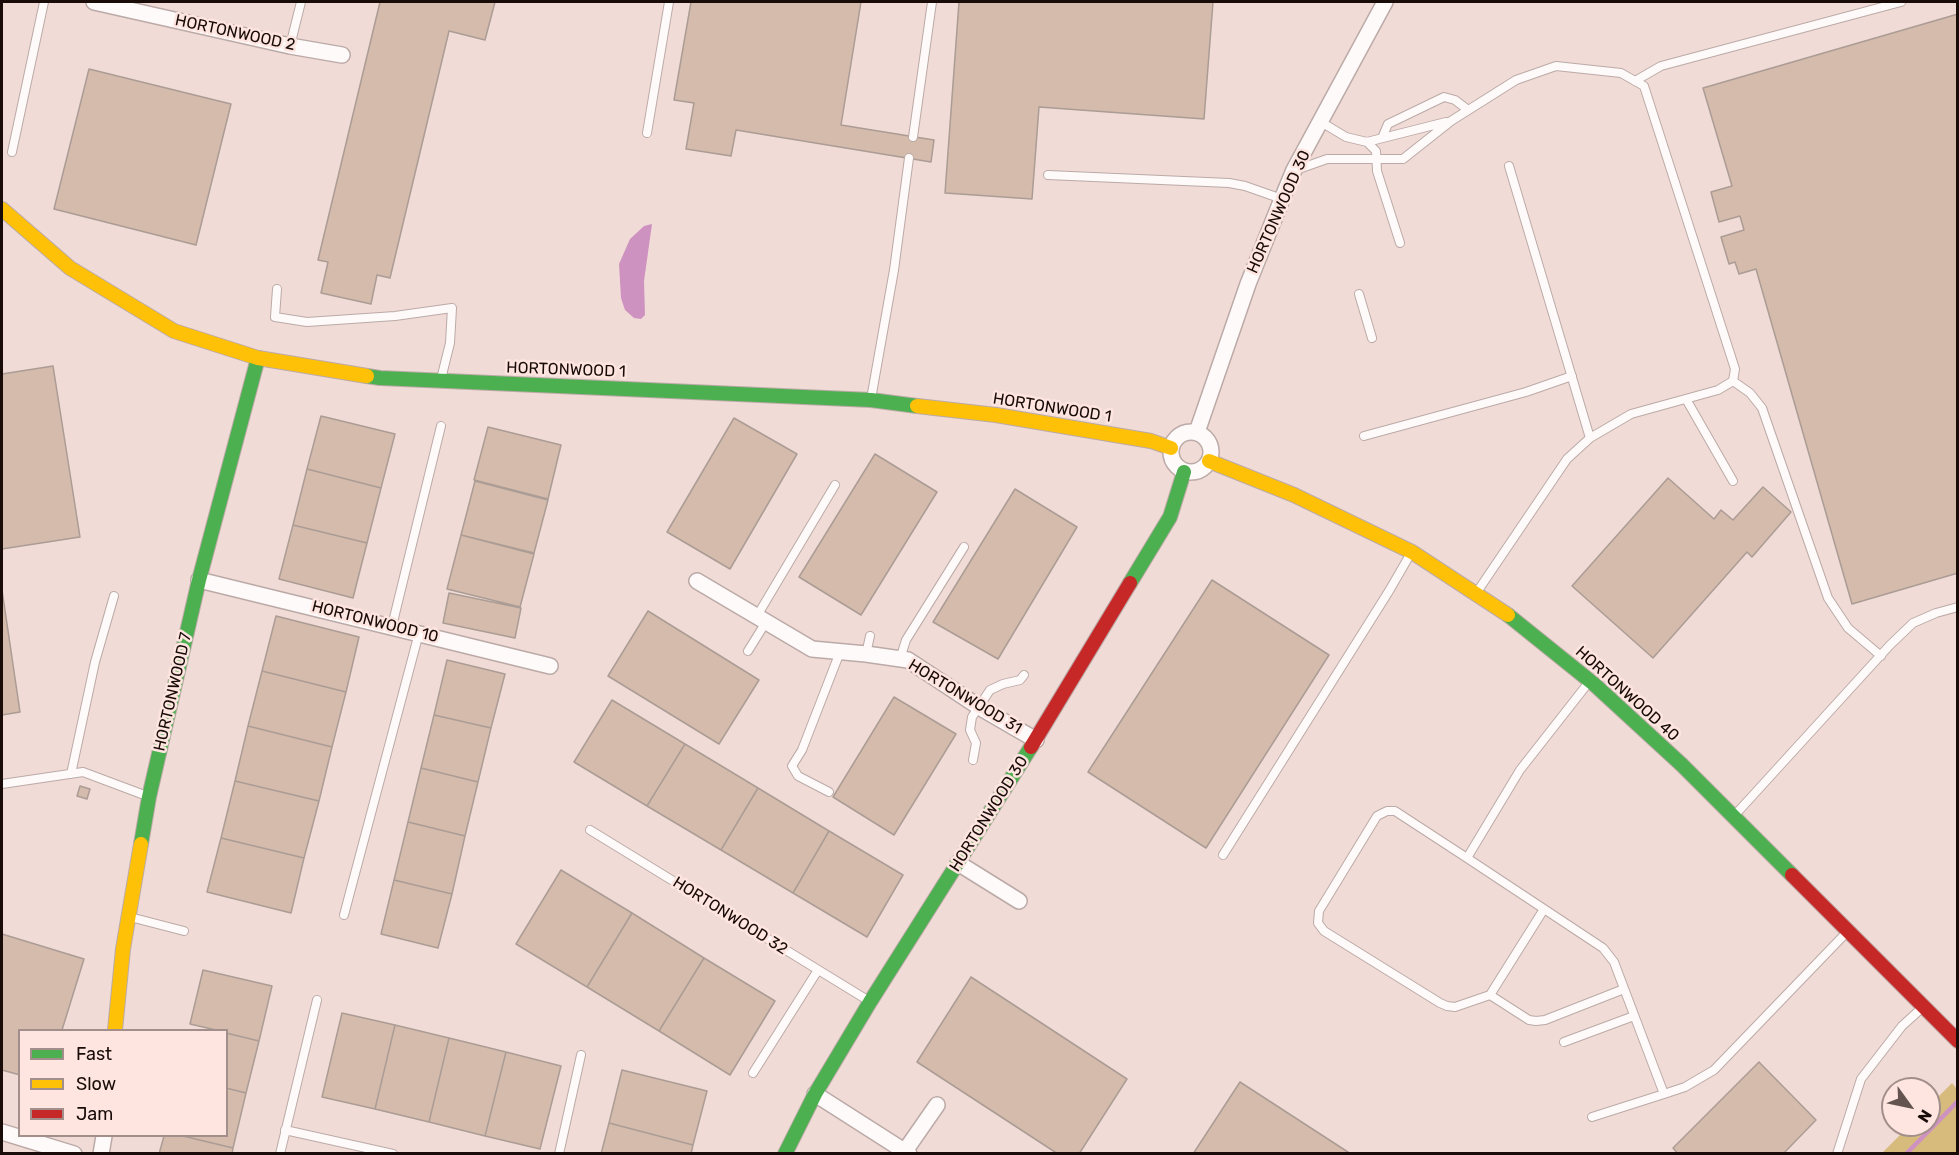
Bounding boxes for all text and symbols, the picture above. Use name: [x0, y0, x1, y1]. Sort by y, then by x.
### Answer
street label: HORTONWOOD 2: [173, 11, 297, 55]
street label: HORTONWOOD 30: [1243, 148, 1315, 276]
street label: HORTONWOOD 1: [506, 358, 626, 382]
street label: HORTONWOOD 1: [991, 389, 1113, 427]
street label: HORTONWOOD 10: [310, 597, 440, 647]
street label: HORTONWOOD 7: [150, 631, 196, 753]
street label: HORTONWOOD 40: [1571, 642, 1683, 746]
street label: HORTONWOOD 31: [905, 656, 1025, 738]
street label: HORTONWOOD 30: [946, 753, 1032, 875]
street label: HORTONWOOD 32: [669, 873, 791, 959]
legend: [18, 1029, 228, 1137]
text: Fast: [76, 1043, 112, 1065]
text: Slow: [76, 1073, 116, 1095]
north arrow: [1881, 1077, 1941, 1137]
text: Jam: [76, 1103, 113, 1125]
text: N: [1914, 1106, 1936, 1126]

